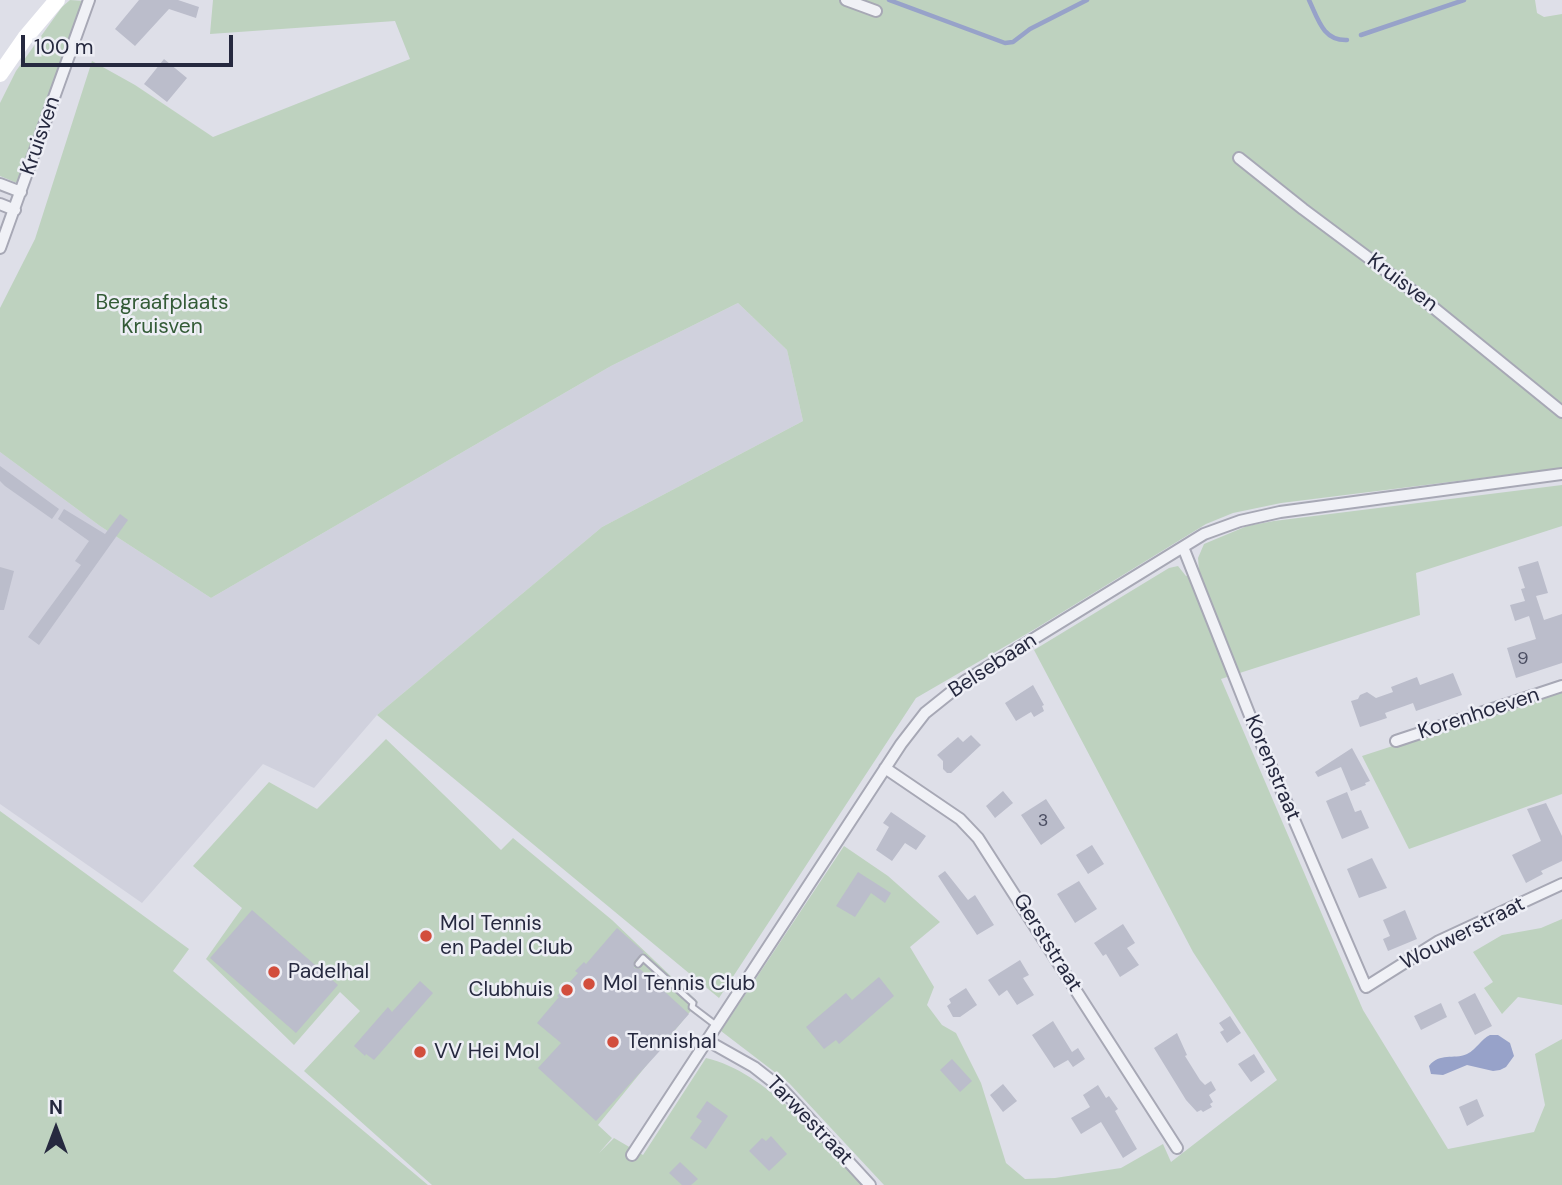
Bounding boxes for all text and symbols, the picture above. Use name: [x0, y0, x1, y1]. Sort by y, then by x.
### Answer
scale bar: [24, 21, 236, 65]
text: 100 m: [34, 33, 94, 61]
street label: Kruisven: [16, 93, 66, 179]
street label: Kruisven: [1362, 248, 1442, 318]
park label: Begraafplaats Kruisven: [95, 290, 229, 340]
street label: Belsebaan: [944, 628, 1042, 704]
house number: 9: [1517, 648, 1529, 670]
street label: Korenhoeven: [1415, 683, 1543, 745]
street label: Korenstraat: [1238, 711, 1306, 825]
house number: 3: [1038, 810, 1048, 832]
street label: Gerststraat: [1007, 889, 1087, 997]
street label: Wouwerstraat: [1397, 892, 1529, 976]
place label: Mol Tennis en Padel Club: [440, 911, 573, 961]
marker: Mol Tennis en Padel Club: [418, 928, 434, 944]
place label: Padelhal: [288, 959, 369, 985]
marker: Padelhal: [266, 964, 282, 980]
place label: Mol Tennis Club: [603, 971, 755, 997]
marker: Mol Tennis Club: [581, 976, 597, 992]
place label: Clubhuis: [468, 977, 553, 1003]
marker: Clubhuis: [559, 982, 575, 998]
place label: Tennishal: [627, 1029, 717, 1055]
marker: Tennishal: [605, 1034, 621, 1050]
place label: VV Hei Mol: [434, 1039, 539, 1065]
marker: VV Hei Mol: [412, 1044, 428, 1060]
street label: Tarwestraat: [760, 1071, 858, 1171]
north arrow: [21, 1094, 91, 1164]
text: N: [49, 1095, 63, 1120]

